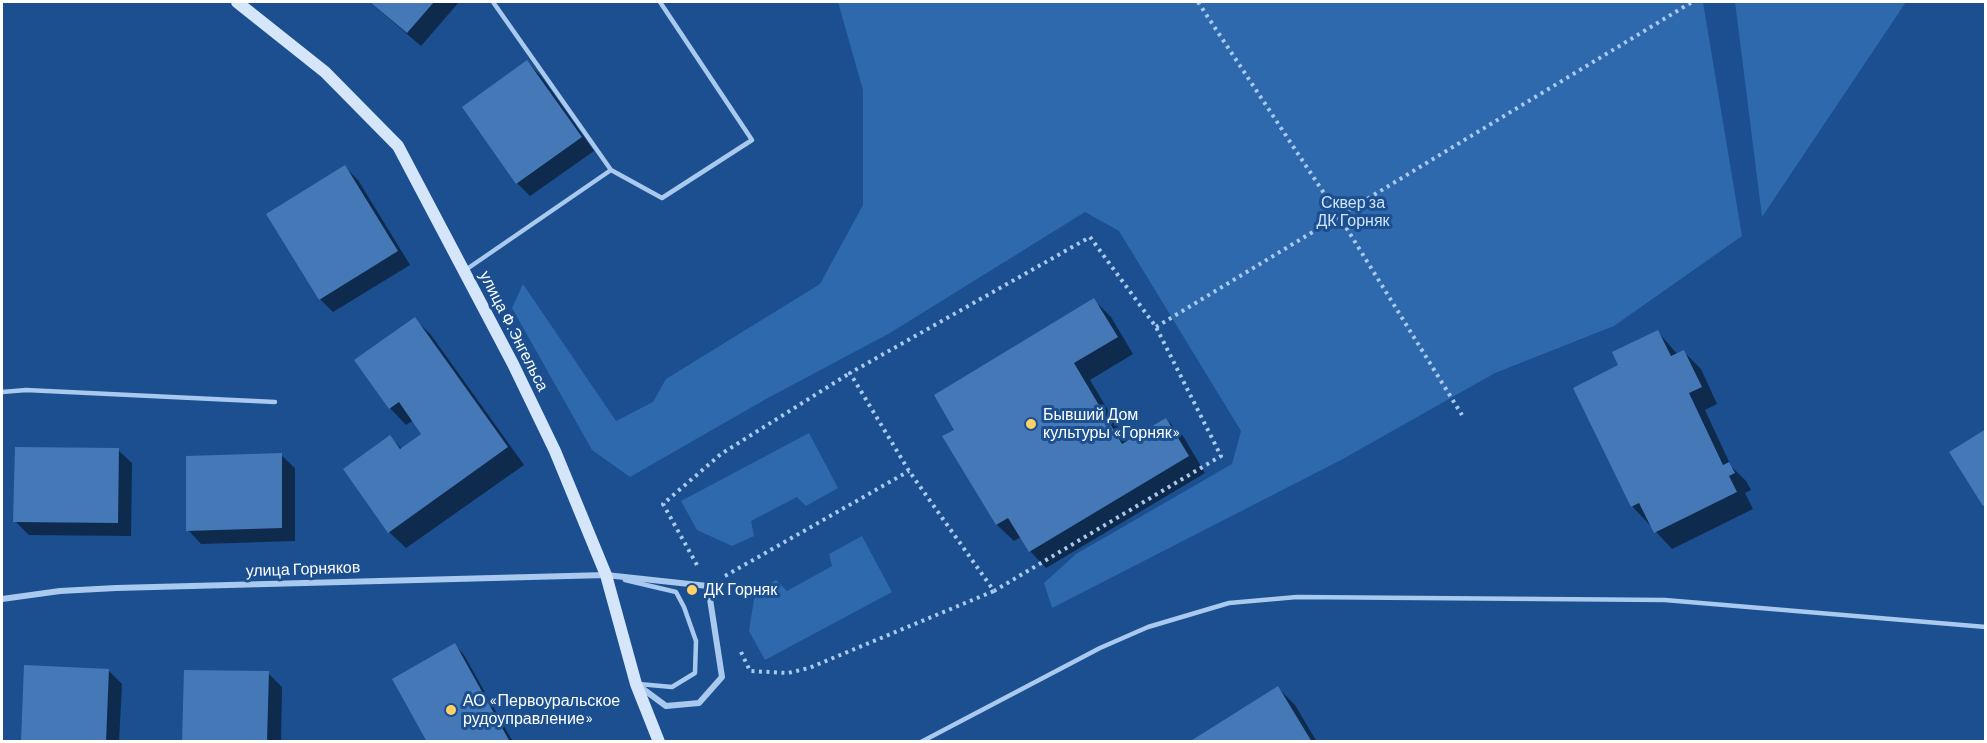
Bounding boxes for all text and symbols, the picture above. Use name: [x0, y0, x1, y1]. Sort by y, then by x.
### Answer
park label: Сквер за ДК Горняк: [1316, 193, 1390, 231]
street label: улица Ф.Энгельса: [475, 268, 553, 394]
place label: Бывший Дом культуры «Горняк»: [1043, 405, 1180, 443]
marker: Бывший Дом культуры «Горняк»: [1024, 417, 1038, 431]
street label: улица Горняков: [245, 557, 361, 581]
place label: ДК Горняк: [704, 580, 777, 600]
marker: ДК Горняк: [685, 583, 699, 597]
place label: АО «Первоуральское рудоуправление»: [463, 691, 620, 729]
marker: АО «Первоуральское рудоуправление»: [444, 703, 458, 717]

